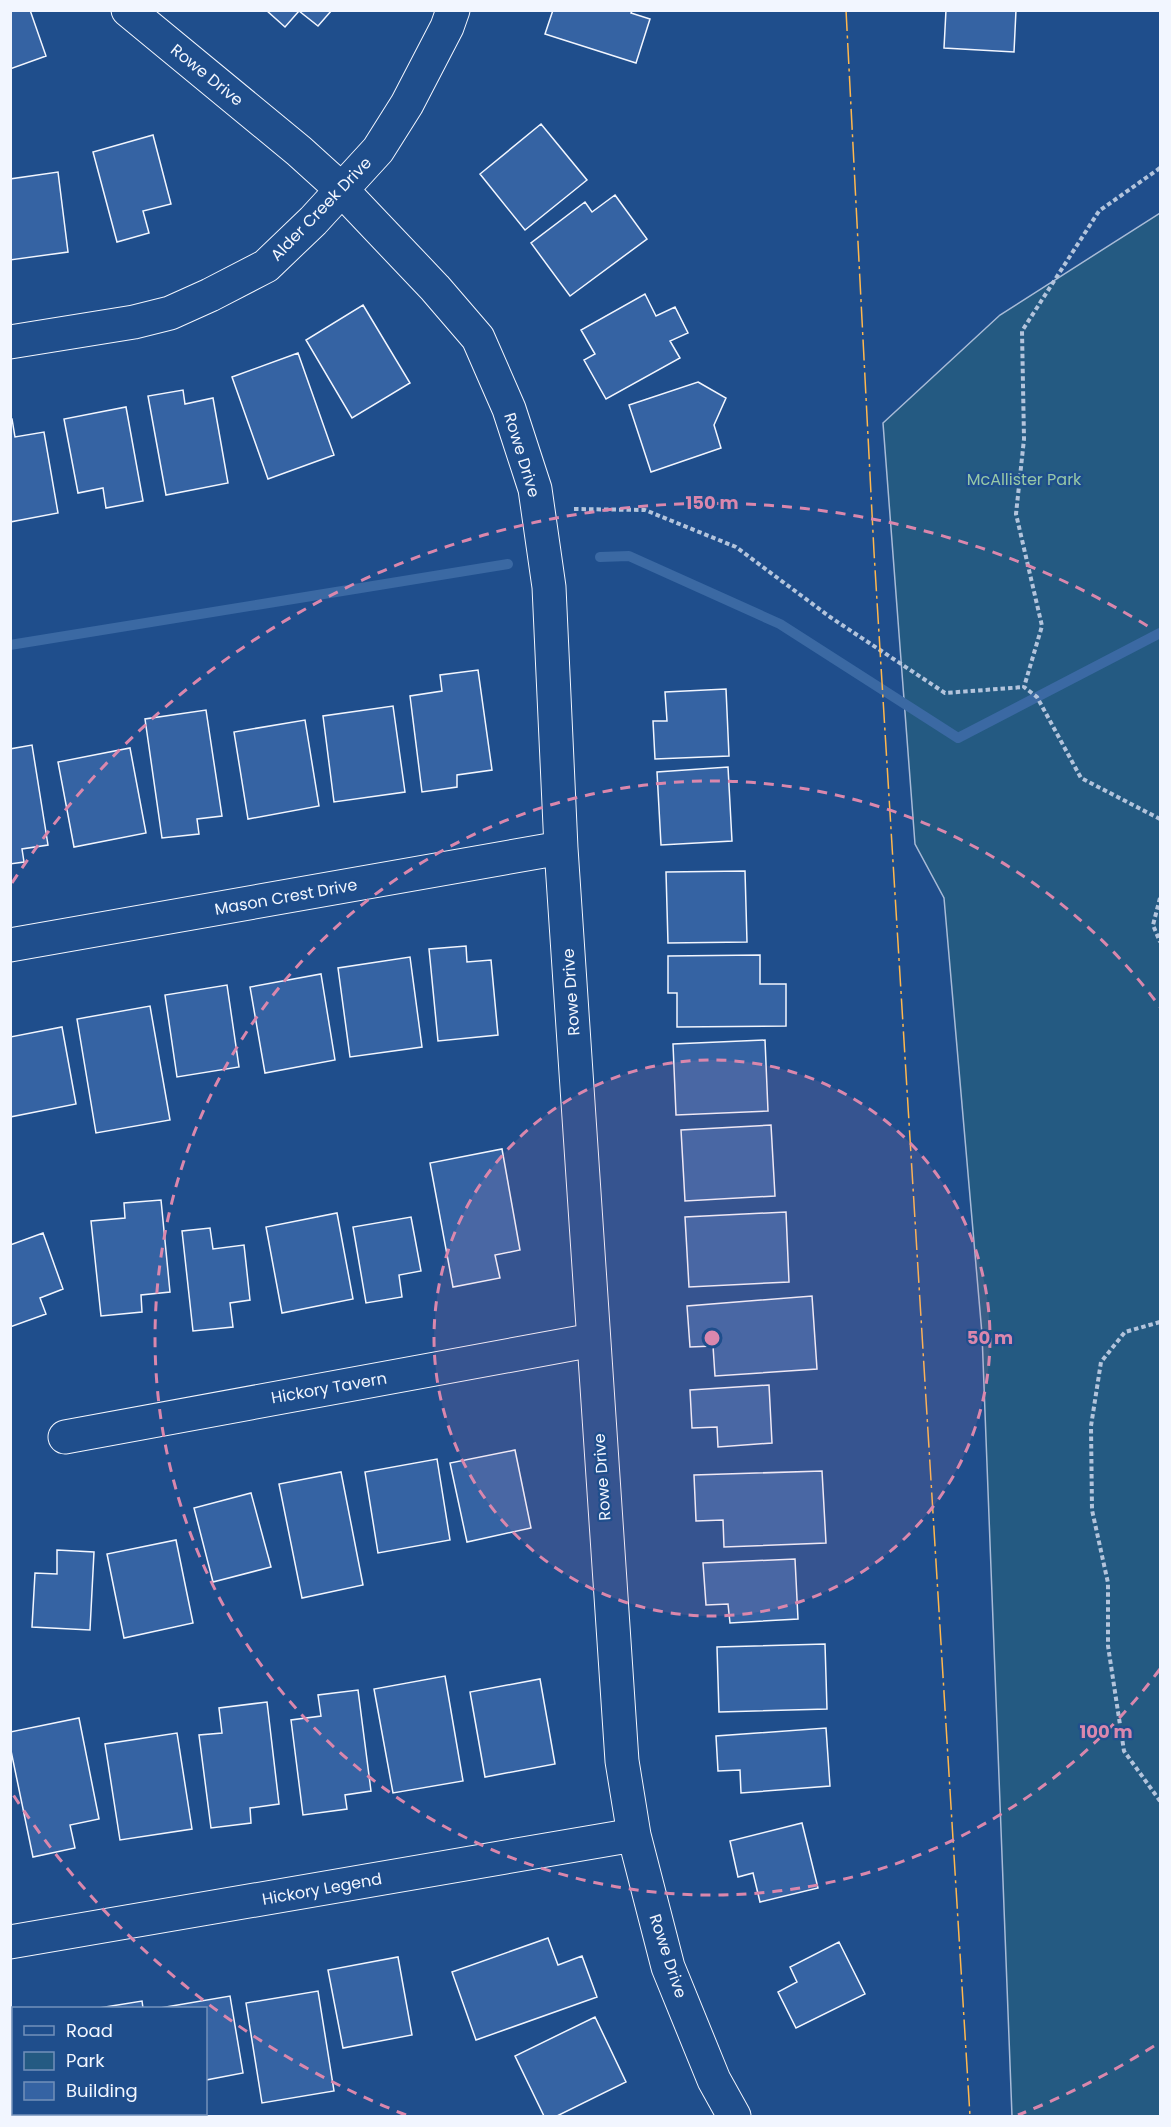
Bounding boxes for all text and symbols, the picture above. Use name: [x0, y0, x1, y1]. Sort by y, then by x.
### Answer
street label: Rowe Drive: [166, 39, 248, 111]
street label: Alder Creek Drive: [265, 152, 377, 266]
street label: Rowe Drive: [498, 410, 546, 500]
park label: McAllister Park: [967, 468, 1082, 491]
text: 150 m: [685, 490, 739, 515]
street label: Mason Crest Drive: [213, 873, 359, 921]
street label: Rowe Drive: [556, 948, 586, 1036]
text: 50 m: [967, 1325, 1013, 1350]
centre of rings: [702, 1328, 722, 1348]
street label: Hickory Tavern: [269, 1367, 389, 1409]
street label: Rowe Drive: [587, 1433, 617, 1521]
text: 100 m: [1079, 1719, 1133, 1744]
street label: Hickory Legend: [260, 1867, 384, 1911]
street label: Rowe Drive: [644, 1911, 692, 2001]
legend: [12, 2007, 207, 2115]
text: Road: [66, 2018, 113, 2043]
text: Park: [66, 2048, 105, 2073]
text: Building: [66, 2078, 138, 2103]

